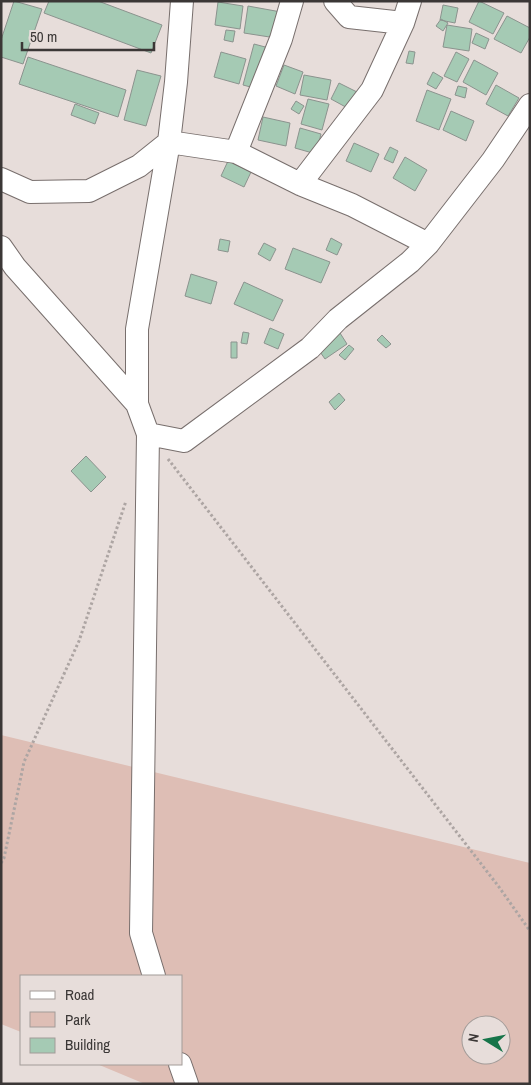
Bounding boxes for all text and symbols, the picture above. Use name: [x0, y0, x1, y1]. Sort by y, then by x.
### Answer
scale bar: [22, 20, 155, 52]
text: 50 m: [30, 26, 57, 47]
legend: [20, 975, 182, 1065]
text: Road: [65, 984, 94, 1005]
text: Park: [65, 1009, 91, 1030]
north arrow: [461, 1015, 511, 1065]
text: N: [464, 1032, 483, 1043]
text: Building: [65, 1034, 110, 1055]

